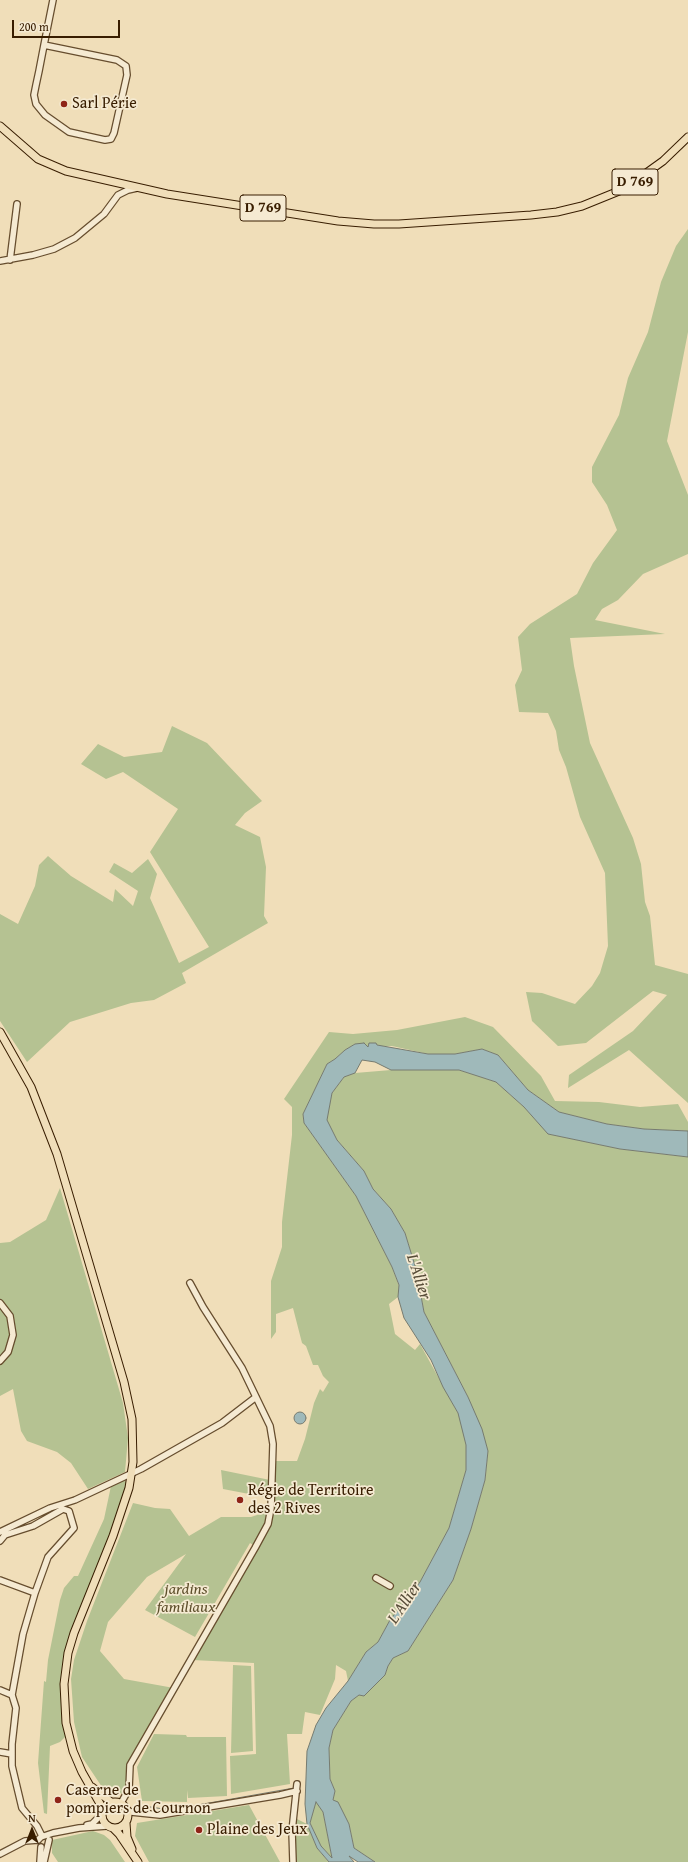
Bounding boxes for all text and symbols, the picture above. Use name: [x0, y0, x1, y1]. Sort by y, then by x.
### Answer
scale bar: [14, 12, 122, 38]
text: 200 m: [19, 18, 49, 35]
place label: Sarl Périe: [72, 94, 137, 114]
marker: Sarl Périe: [59, 99, 69, 109]
road number: D 769: [612, 169, 658, 195]
road number: D 769: [240, 195, 286, 221]
water label: L'Allier: [401, 1252, 435, 1302]
place label: Régie de Territoire des 2 Rives: [248, 1481, 373, 1519]
marker: Régie de Territoire des 2 Rives: [235, 1495, 245, 1505]
water label: L'Allier: [383, 1578, 427, 1628]
park label: jardins familiaux: [157, 1580, 215, 1618]
place label: Caserne de pompiers de Cournon: [66, 1781, 211, 1819]
marker: Caserne de pompiers de Cournon: [53, 1795, 63, 1805]
north arrow: [12, 1810, 52, 1850]
text: N: [28, 1810, 36, 1826]
place label: Plaine des Jeux: [207, 1820, 307, 1840]
marker: Plaine des Jeux: [194, 1825, 204, 1835]

